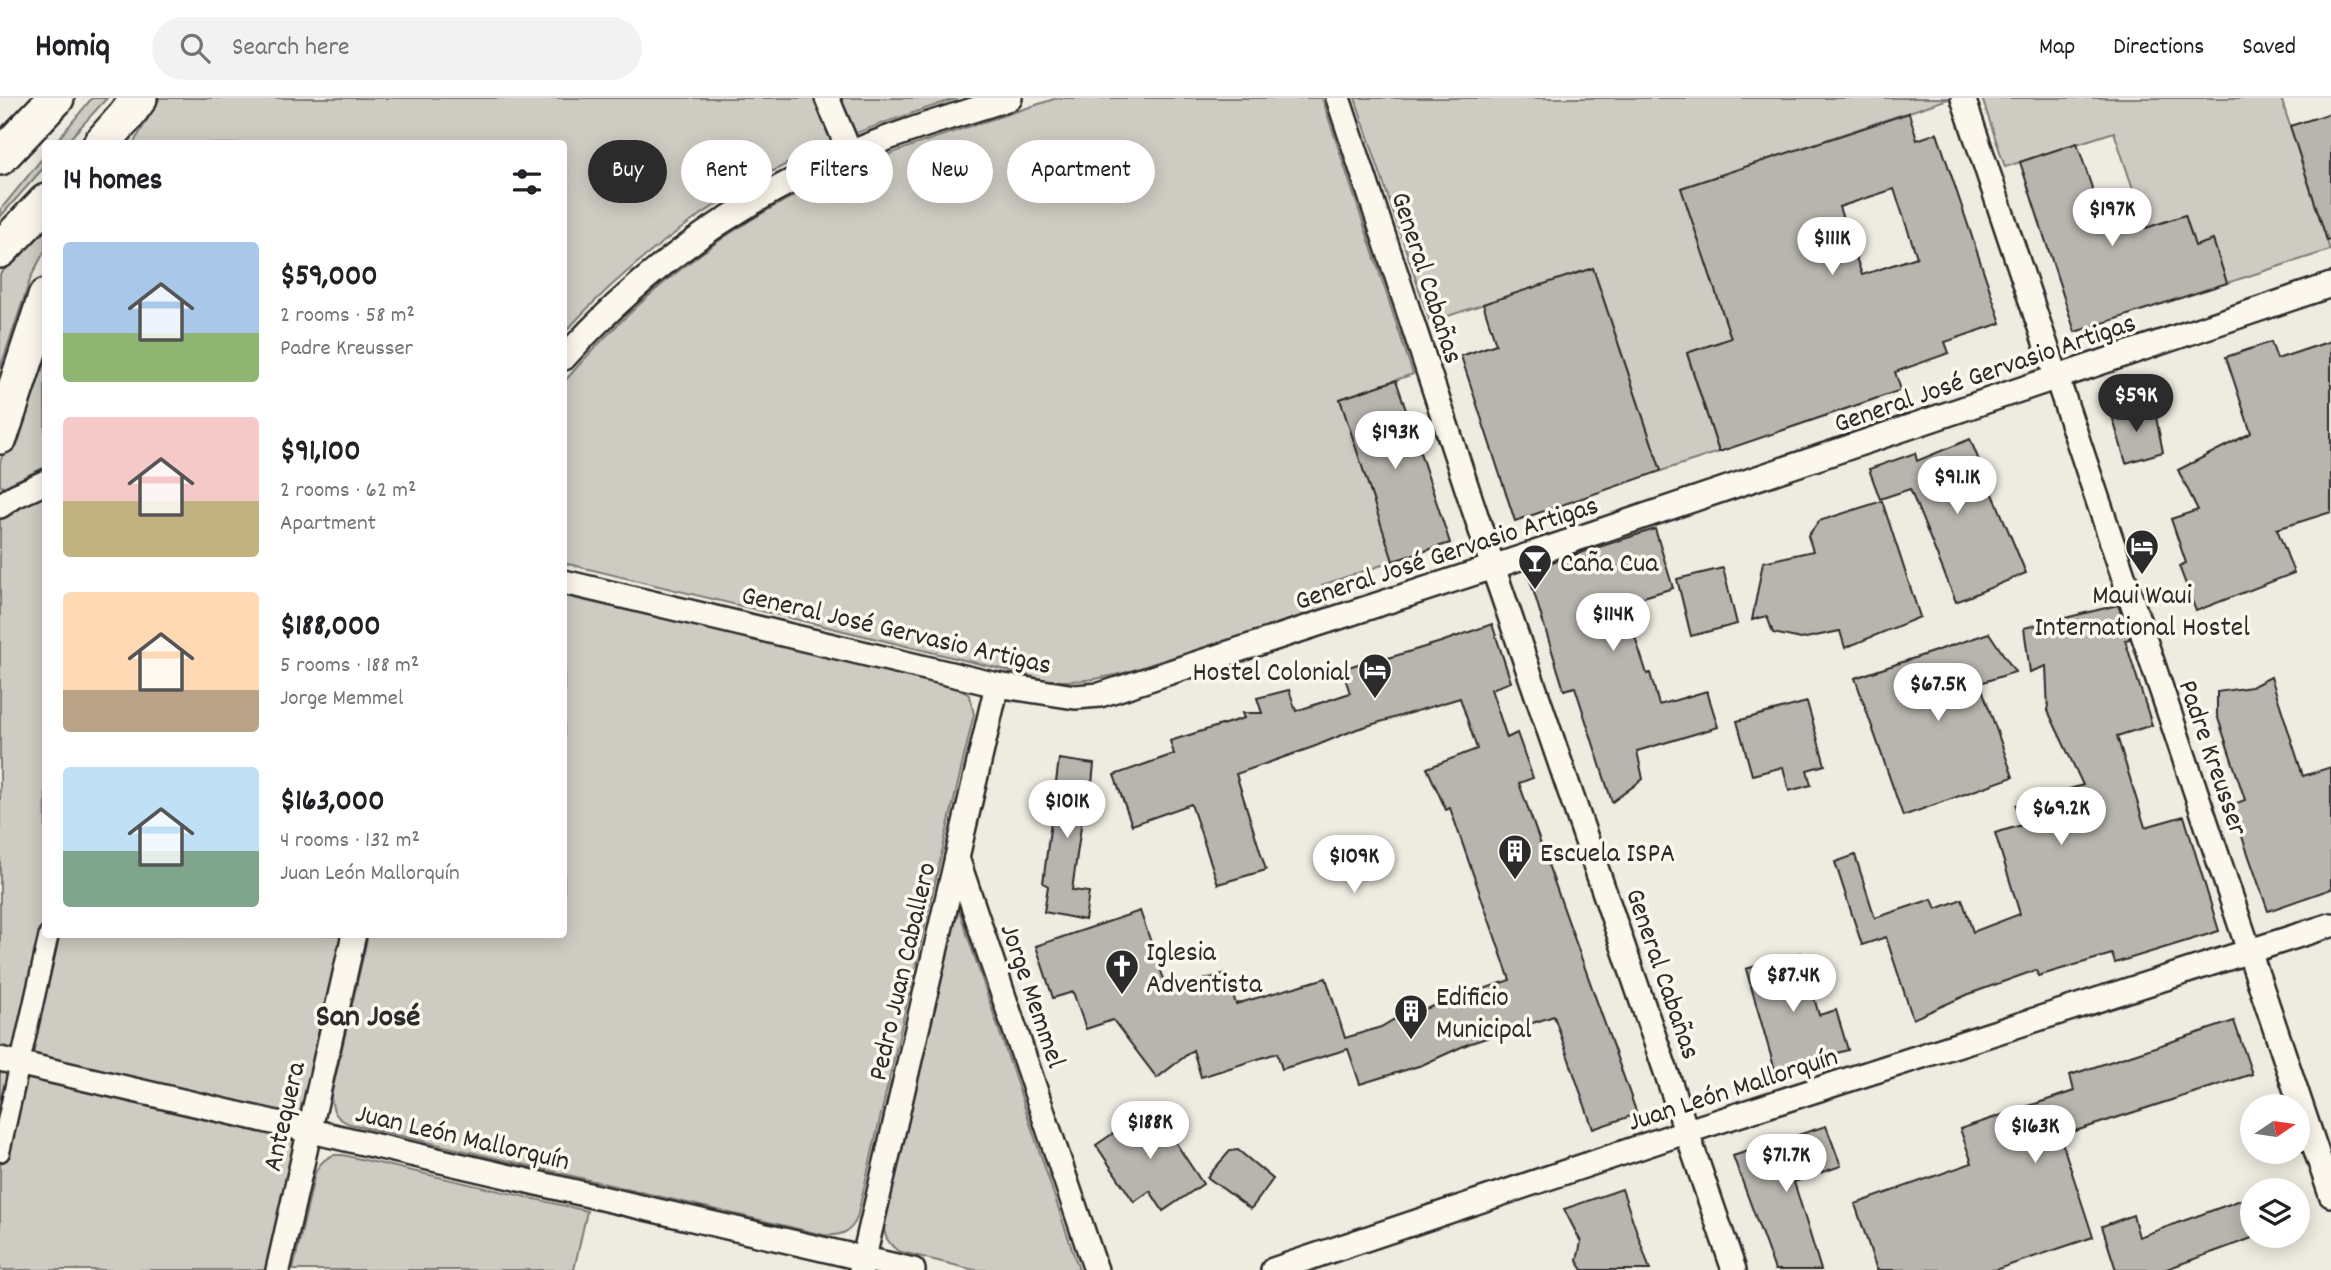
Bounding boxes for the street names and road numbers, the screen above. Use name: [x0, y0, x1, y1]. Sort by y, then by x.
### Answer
street label: General Cabañas: [1378, 188, 1471, 370]
street label: General José Gervasio Artigas: [1829, 305, 2142, 446]
street label: General José Gervasio Artigas: [1291, 488, 1604, 624]
street label: General José Gervasio Artigas: [737, 578, 1055, 688]
street label: Padre Kreusser: [2165, 675, 2256, 842]
street label: Pedro Juan Caballero: [860, 859, 949, 1085]
street label: General Cabañas: [1612, 884, 1708, 1065]
street label: Jorge Memmel: [987, 919, 1074, 1074]
street label: Juan León Mallorquín: [1623, 1039, 1844, 1145]
street label: Antequera: [255, 1058, 319, 1176]
street label: Juan León Mallorquín: [351, 1096, 573, 1184]

